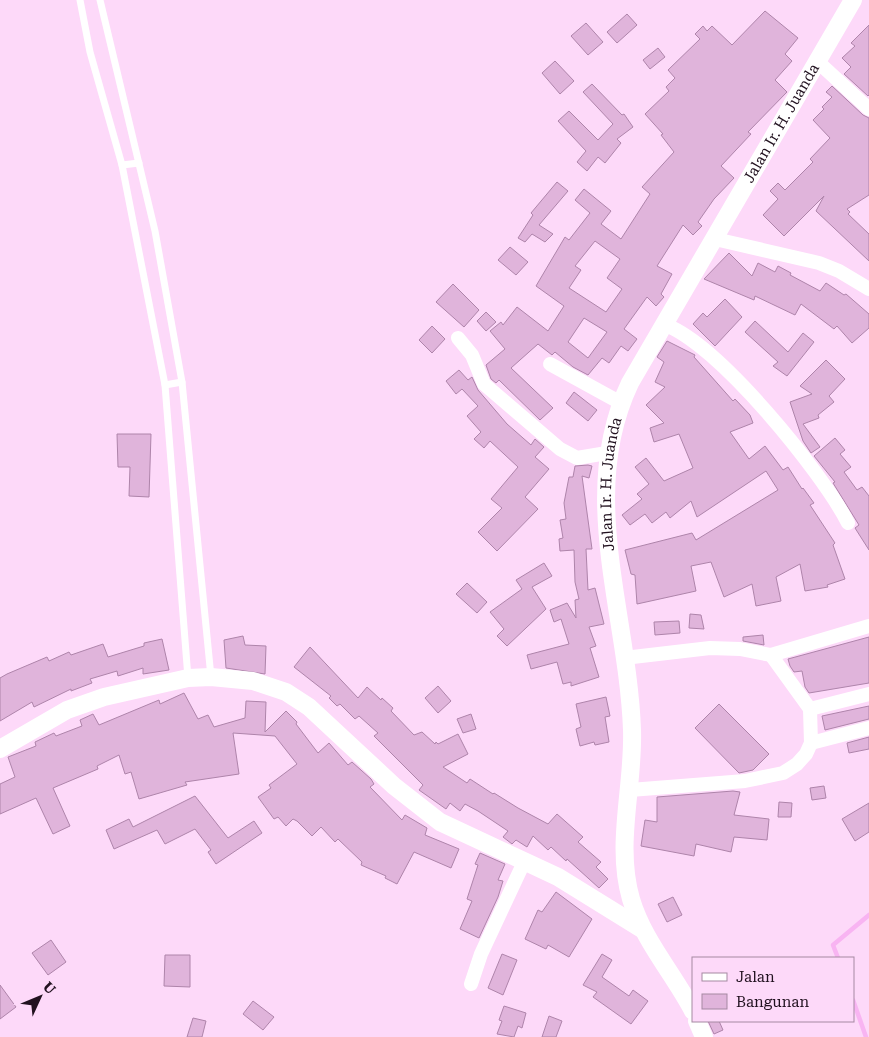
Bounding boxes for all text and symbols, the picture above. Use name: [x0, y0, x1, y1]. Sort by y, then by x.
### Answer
street label: Jalan Ir. H. Juanda: [740, 60, 823, 186]
street label: Jalan Ir. H. Juanda: [597, 415, 625, 552]
legend: [692, 957, 854, 1022]
text: Jalan: [736, 968, 775, 986]
north arrow: [15, 972, 65, 1022]
text: U: [40, 979, 59, 998]
text: Bangunan: [736, 993, 809, 1011]

